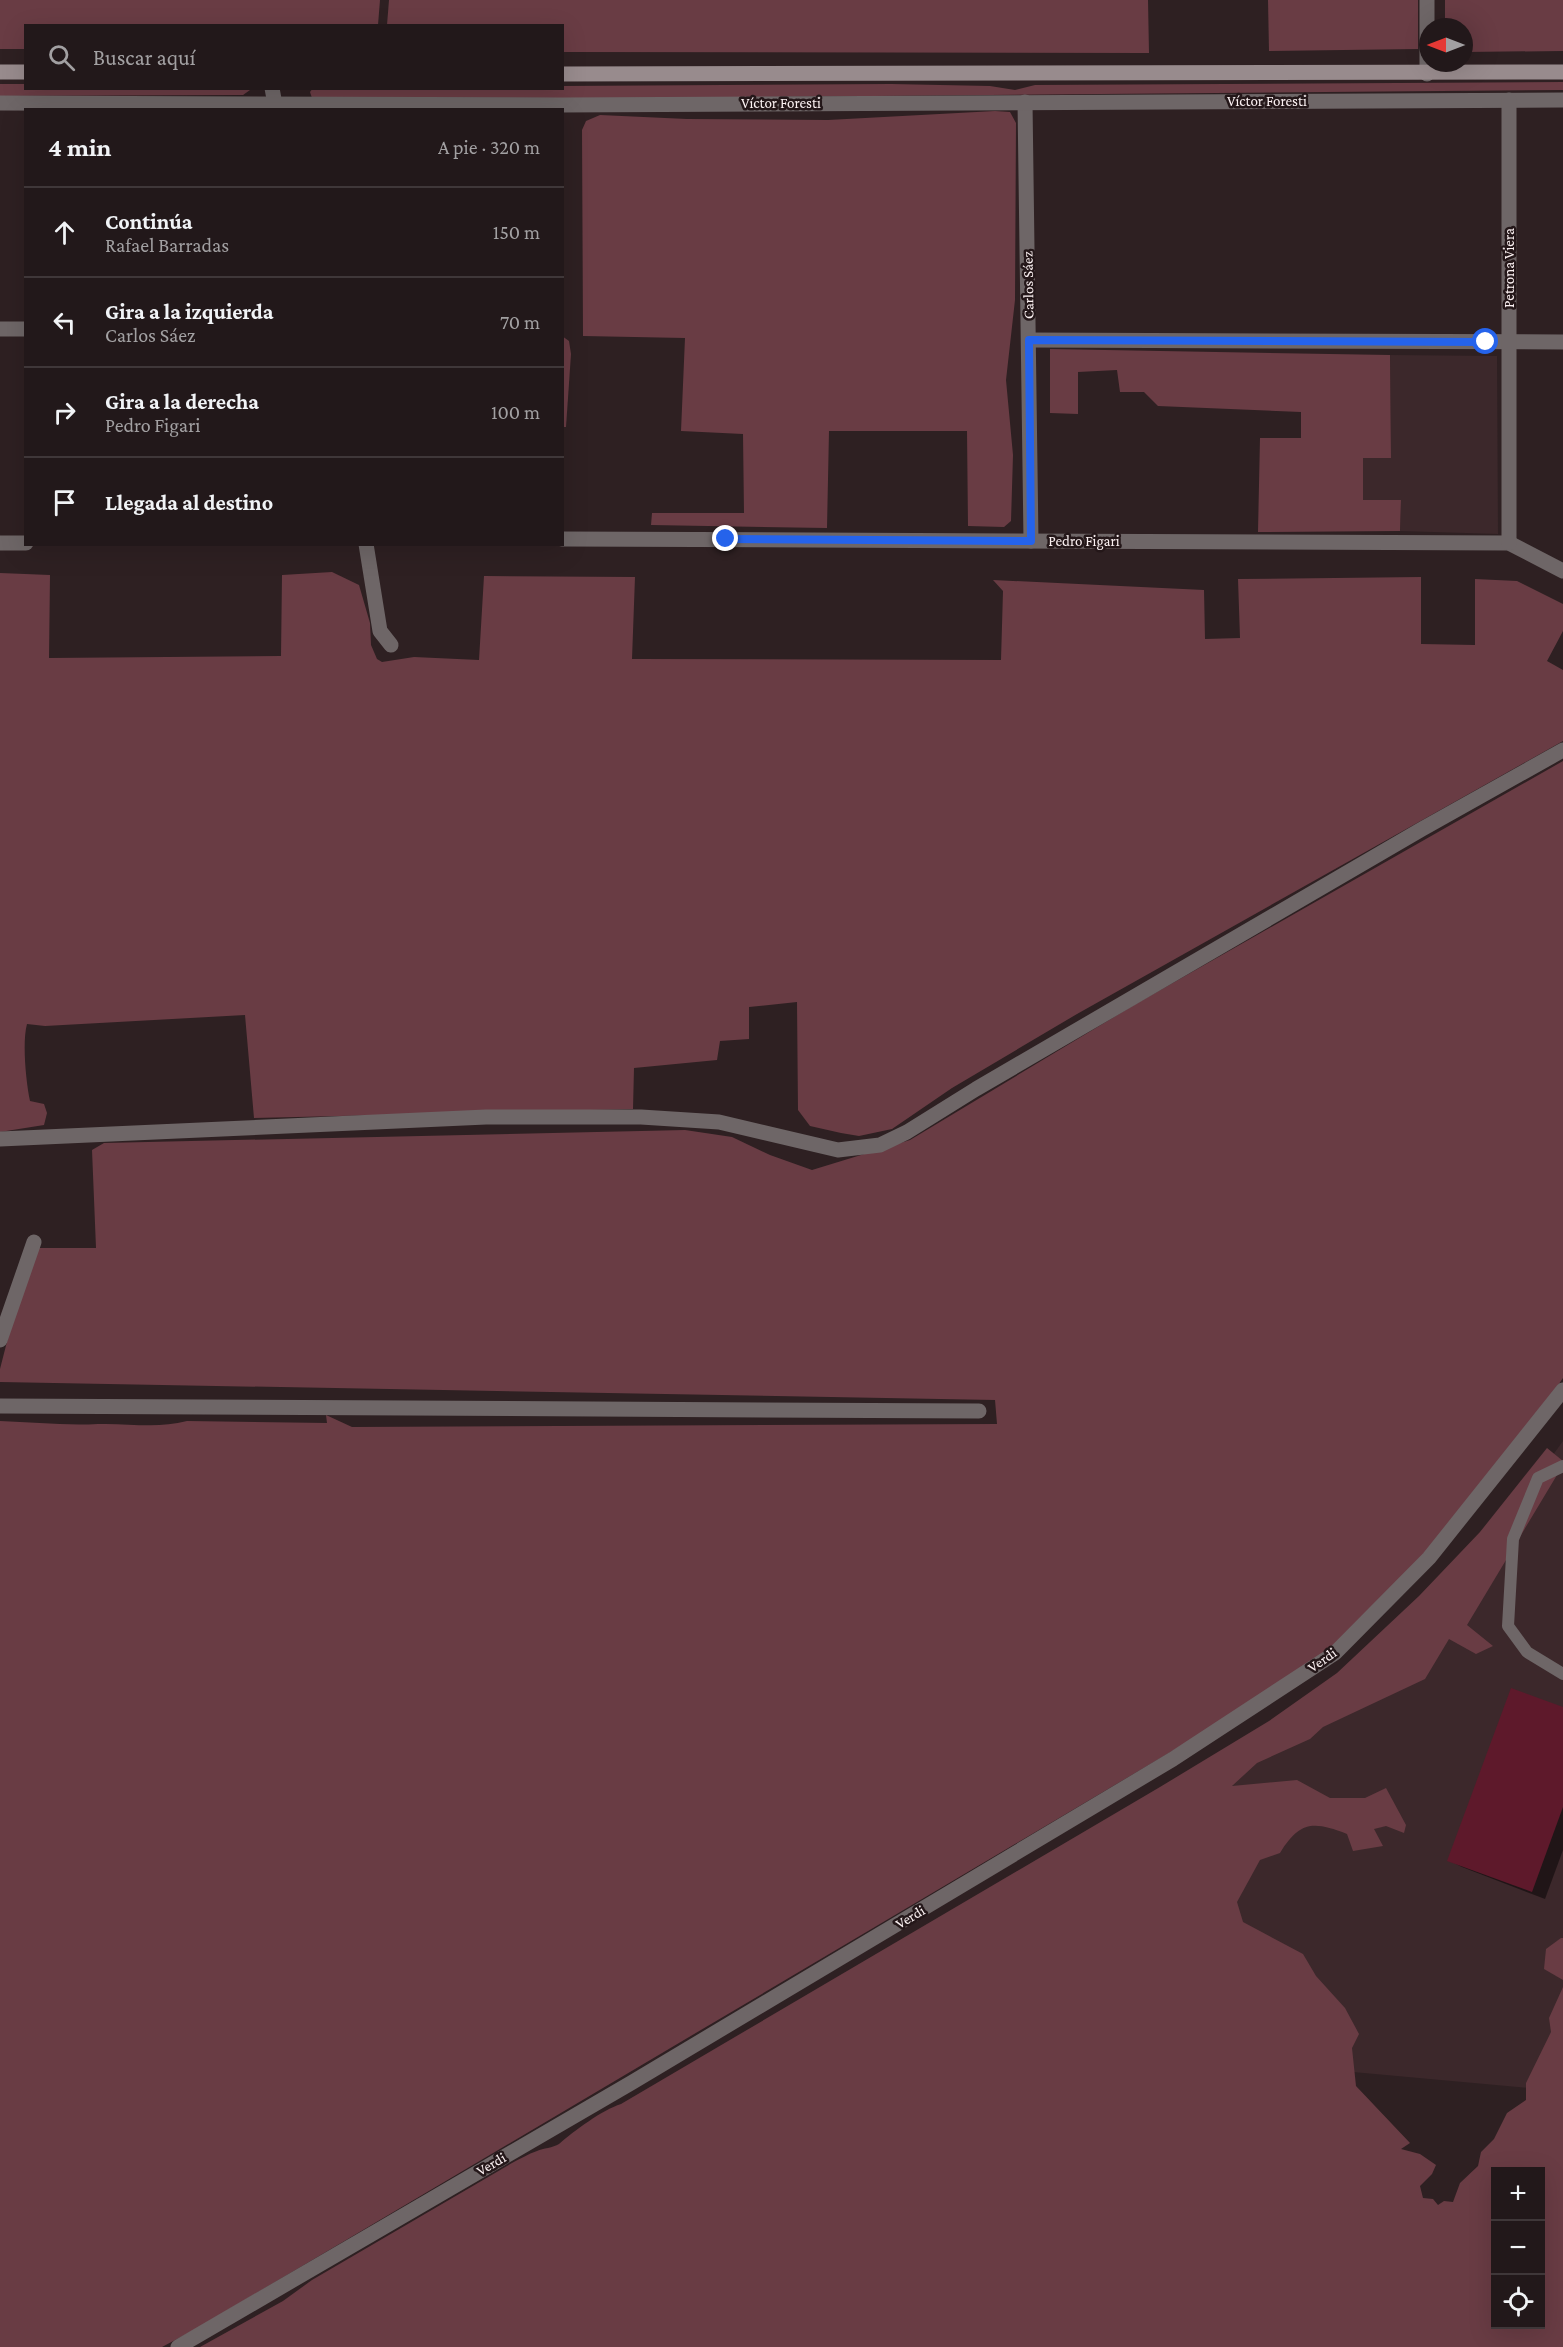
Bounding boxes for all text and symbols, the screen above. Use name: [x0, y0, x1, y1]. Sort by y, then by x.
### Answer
north arrow: [1419, 18, 1473, 72]
search box: [24, 24, 564, 90]
icon: search: [45, 41, 78, 74]
text: Buscar aquí: [93, 45, 195, 70]
street label: Víctor Foresti: [1227, 93, 1307, 109]
street label: Víctor Foresti: [741, 95, 821, 111]
text: 4 min: [48, 133, 112, 162]
text: A pie · 320 m: [438, 136, 540, 158]
text: Continúa: [105, 209, 192, 234]
icon: ahead: [48, 216, 81, 249]
text: 150 m: [493, 221, 540, 243]
street label: Petrona Viera: [1501, 228, 1517, 308]
text: Rafael Barradas: [105, 234, 229, 256]
street label: Carlos Sáez: [1019, 251, 1037, 319]
text: Gira a la izquierda: [105, 299, 274, 324]
icon: left: [48, 306, 81, 339]
text: 70 m: [500, 311, 540, 333]
text: Carlos Sáez: [105, 324, 196, 346]
route start: [1472, 328, 1498, 354]
text: Gira a la derecha: [105, 389, 259, 414]
icon: right: [48, 396, 81, 429]
text: 100 m: [491, 401, 540, 423]
text: Pedro Figari: [105, 414, 200, 436]
icon: arrive: [48, 486, 81, 519]
text: Llegada al destino: [105, 490, 273, 515]
route end: [712, 525, 738, 551]
street label: Pedro Figari: [1048, 533, 1120, 550]
street label: Verdi: [1305, 1644, 1339, 1676]
street label: Verdi: [892, 1902, 928, 1932]
street label: Verdi: [473, 2149, 509, 2179]
map controls: [1491, 2167, 1545, 2329]
button: +: [1491, 2167, 1545, 2221]
button: −: [1491, 2221, 1545, 2275]
button: locate: [1491, 2275, 1545, 2329]

